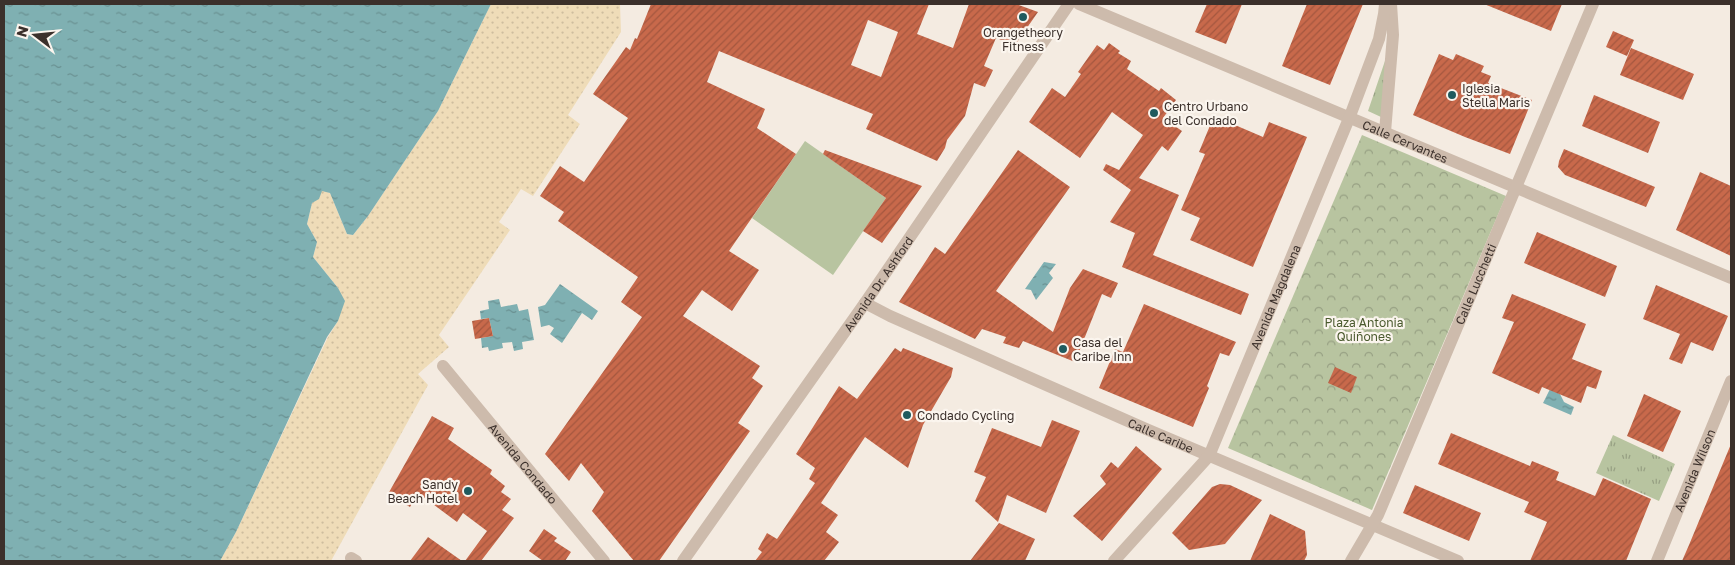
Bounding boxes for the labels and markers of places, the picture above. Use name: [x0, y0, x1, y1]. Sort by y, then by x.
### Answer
marker: Orangetheory Fitness: [1017, 11, 1029, 23]
place label: Orangetheory Fitness: [983, 25, 1063, 54]
place label: Iglesia Stella Maris: [1462, 81, 1530, 110]
marker: Iglesia Stella Maris: [1446, 89, 1458, 101]
place label: Centro Urbano del Condado: [1164, 99, 1248, 128]
marker: Centro Urbano del Condado: [1148, 107, 1160, 119]
place label: Casa del Caribe Inn: [1073, 335, 1132, 364]
marker: Casa del Caribe Inn: [1057, 343, 1069, 355]
place label: Condado Cycling: [917, 408, 1014, 423]
marker: Condado Cycling: [901, 409, 913, 421]
place label: Sandy Beach Hotel: [387, 477, 458, 506]
marker: Sandy Beach Hotel: [462, 485, 474, 497]

